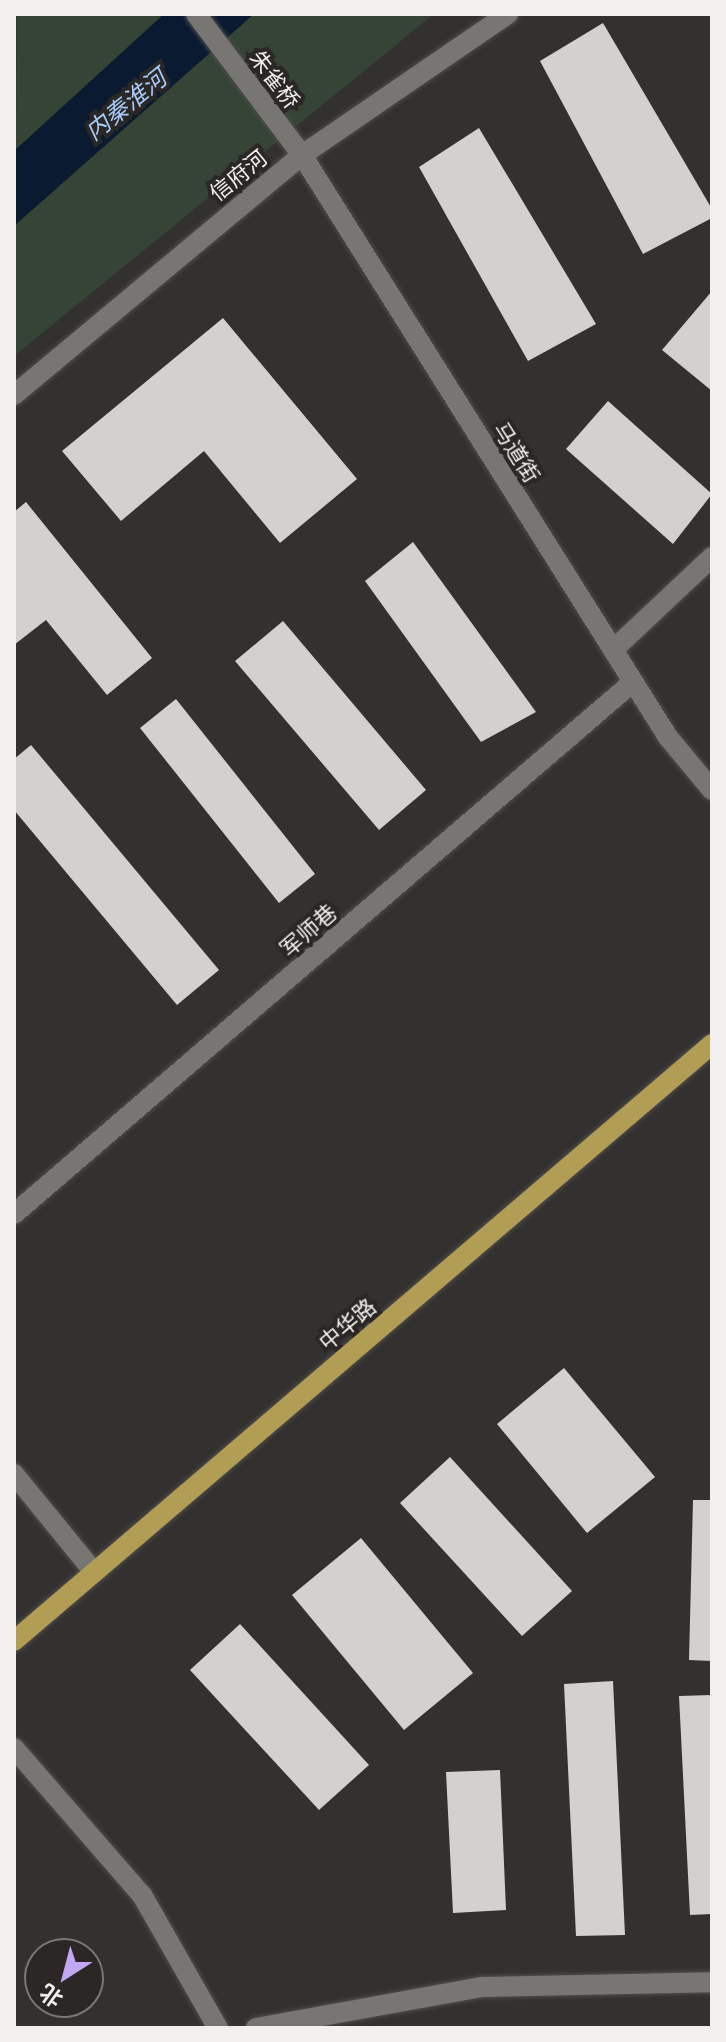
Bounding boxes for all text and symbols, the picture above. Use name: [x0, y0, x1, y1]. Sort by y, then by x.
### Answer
street label: 朱雀桥: [245, 45, 305, 113]
water label: 内秦淮河: [80, 64, 172, 146]
street label: 信府河: [204, 144, 272, 206]
street label: 马道街: [488, 417, 546, 487]
street label: 军师巷: [274, 898, 342, 962]
street label: 中华路: [313, 1293, 381, 1355]
north arrow: [24, 1938, 104, 2018]
text: 北: [33, 1978, 68, 2014]

